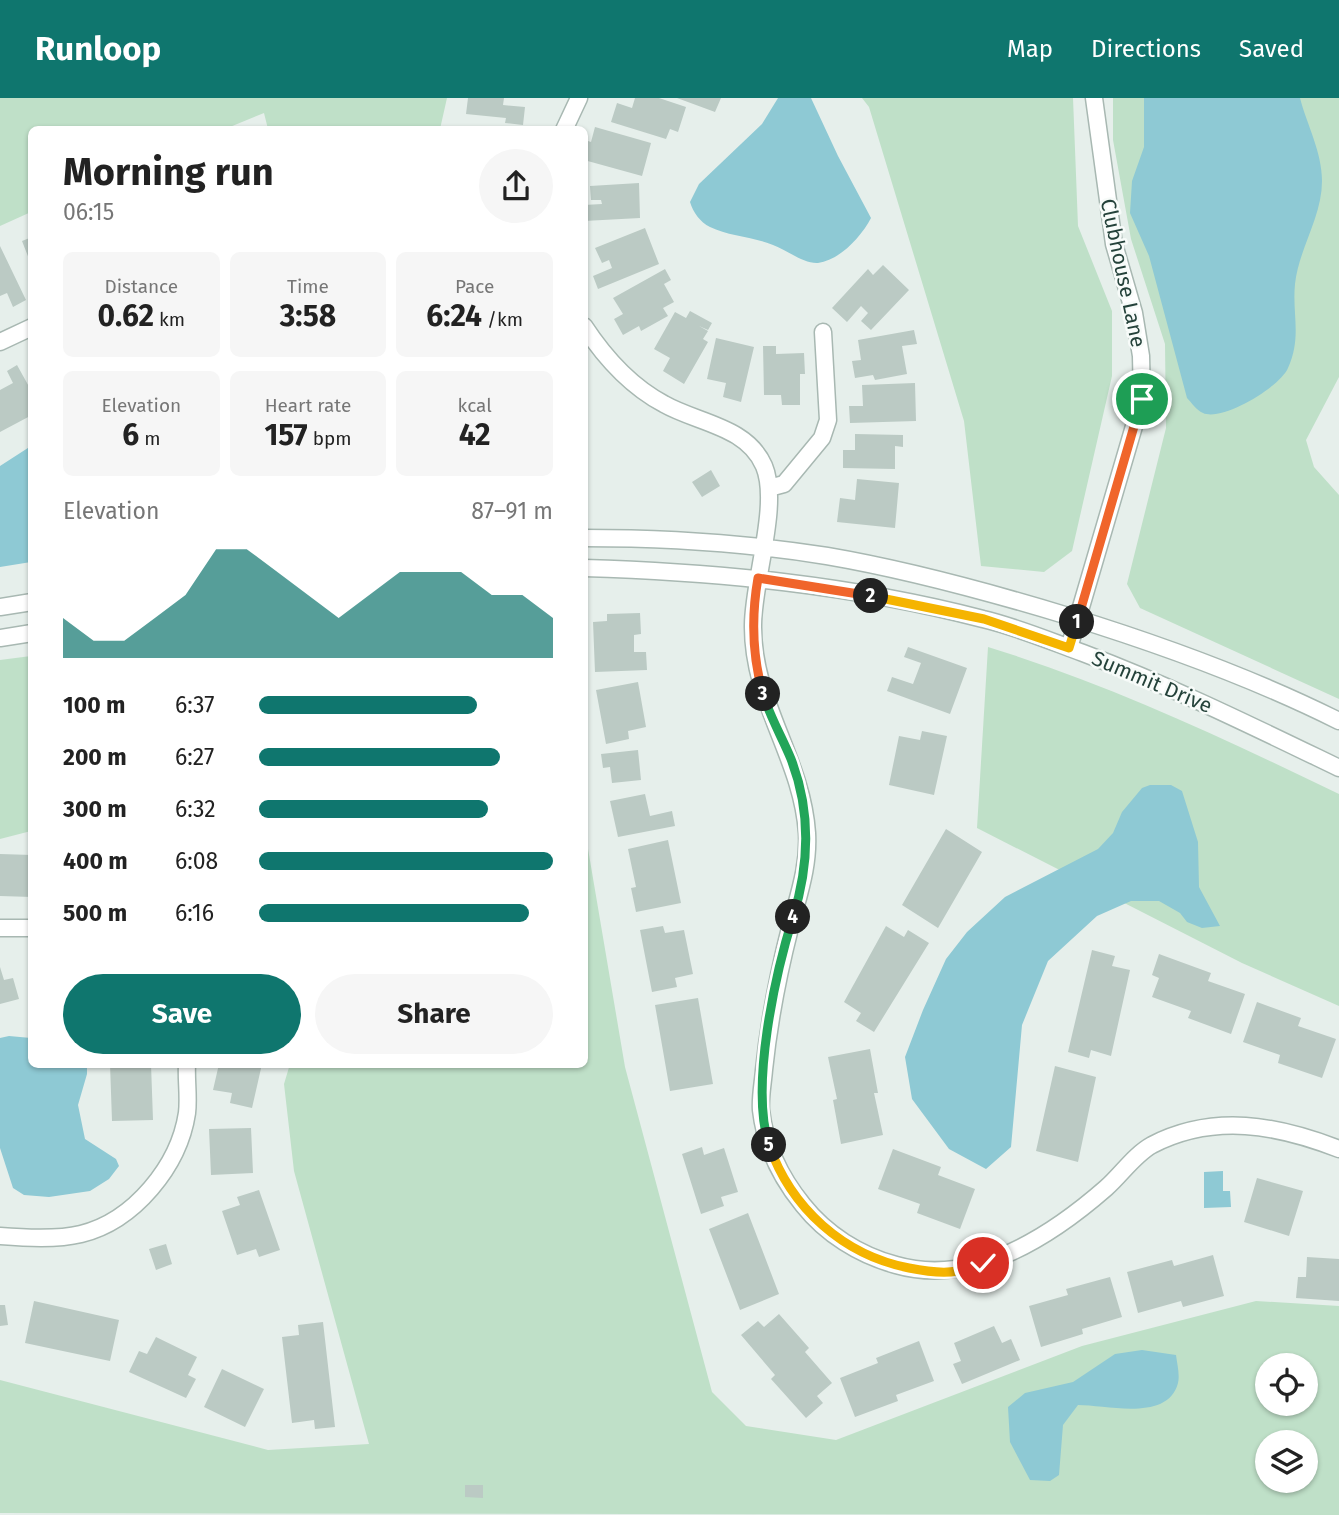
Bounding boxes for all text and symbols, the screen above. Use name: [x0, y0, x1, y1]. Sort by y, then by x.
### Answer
text: Runloop: [35, 29, 161, 69]
text: Map: [1007, 35, 1053, 63]
text: Directions: [1091, 35, 1201, 63]
text: Saved: [1239, 35, 1304, 63]
text: Morning run: [63, 149, 274, 195]
button: share: [479, 149, 553, 223]
street label: Clubhouse Lane: [1095, 196, 1151, 350]
text: 06:15: [63, 198, 114, 226]
text: Distance: [104, 275, 178, 298]
text: Time: [287, 275, 329, 298]
text: Pace: [455, 275, 494, 298]
text: 0.62: [98, 298, 154, 334]
text: 3:58: [280, 298, 336, 334]
text: 6:24: [426, 298, 482, 334]
text: km: [154, 308, 185, 331]
text: /km: [482, 308, 523, 331]
pin: [1112, 369, 1172, 429]
icon: arrive: [1123, 380, 1161, 418]
text: Elevation: [102, 394, 181, 417]
text: Heart rate: [265, 394, 351, 417]
text: kcal: [458, 394, 492, 417]
text: 6: [122, 417, 139, 453]
text: 157: [264, 417, 308, 453]
text: 42: [459, 417, 491, 453]
text: m: [139, 427, 160, 450]
text: bpm: [308, 427, 352, 450]
text: Elevation: [63, 497, 159, 525]
text: 87–91 m: [471, 497, 553, 525]
pin: 2: [854, 578, 888, 614]
text: 2: [866, 584, 875, 607]
pin: 1: [1060, 604, 1094, 640]
text: 1: [1072, 610, 1081, 633]
street label: Summit Drive: [1088, 645, 1216, 719]
pin: 3: [746, 676, 780, 712]
text: 3: [758, 682, 767, 705]
text: 100 m: [63, 691, 125, 719]
text: 6:37: [175, 691, 215, 719]
text: 200 m: [63, 743, 127, 771]
text: 6:27: [175, 743, 214, 771]
text: 300 m: [63, 795, 127, 823]
text: 6:32: [175, 795, 216, 823]
text: 400 m: [63, 847, 128, 875]
text: 6:08: [175, 847, 218, 875]
text: 500 m: [63, 899, 127, 927]
text: 6:16: [175, 899, 214, 927]
pin: 4: [776, 900, 810, 934]
text: 4: [787, 905, 798, 928]
button: Save: [63, 974, 301, 1054]
button: Share: [315, 974, 553, 1054]
pin: 5: [752, 1128, 786, 1162]
text: 5: [763, 1133, 774, 1156]
pin: [953, 1233, 1013, 1293]
icon: check: [964, 1244, 1002, 1282]
map controls: [1255, 1353, 1318, 1493]
button: locate: [1255, 1353, 1318, 1416]
button: layers: [1255, 1430, 1318, 1493]

